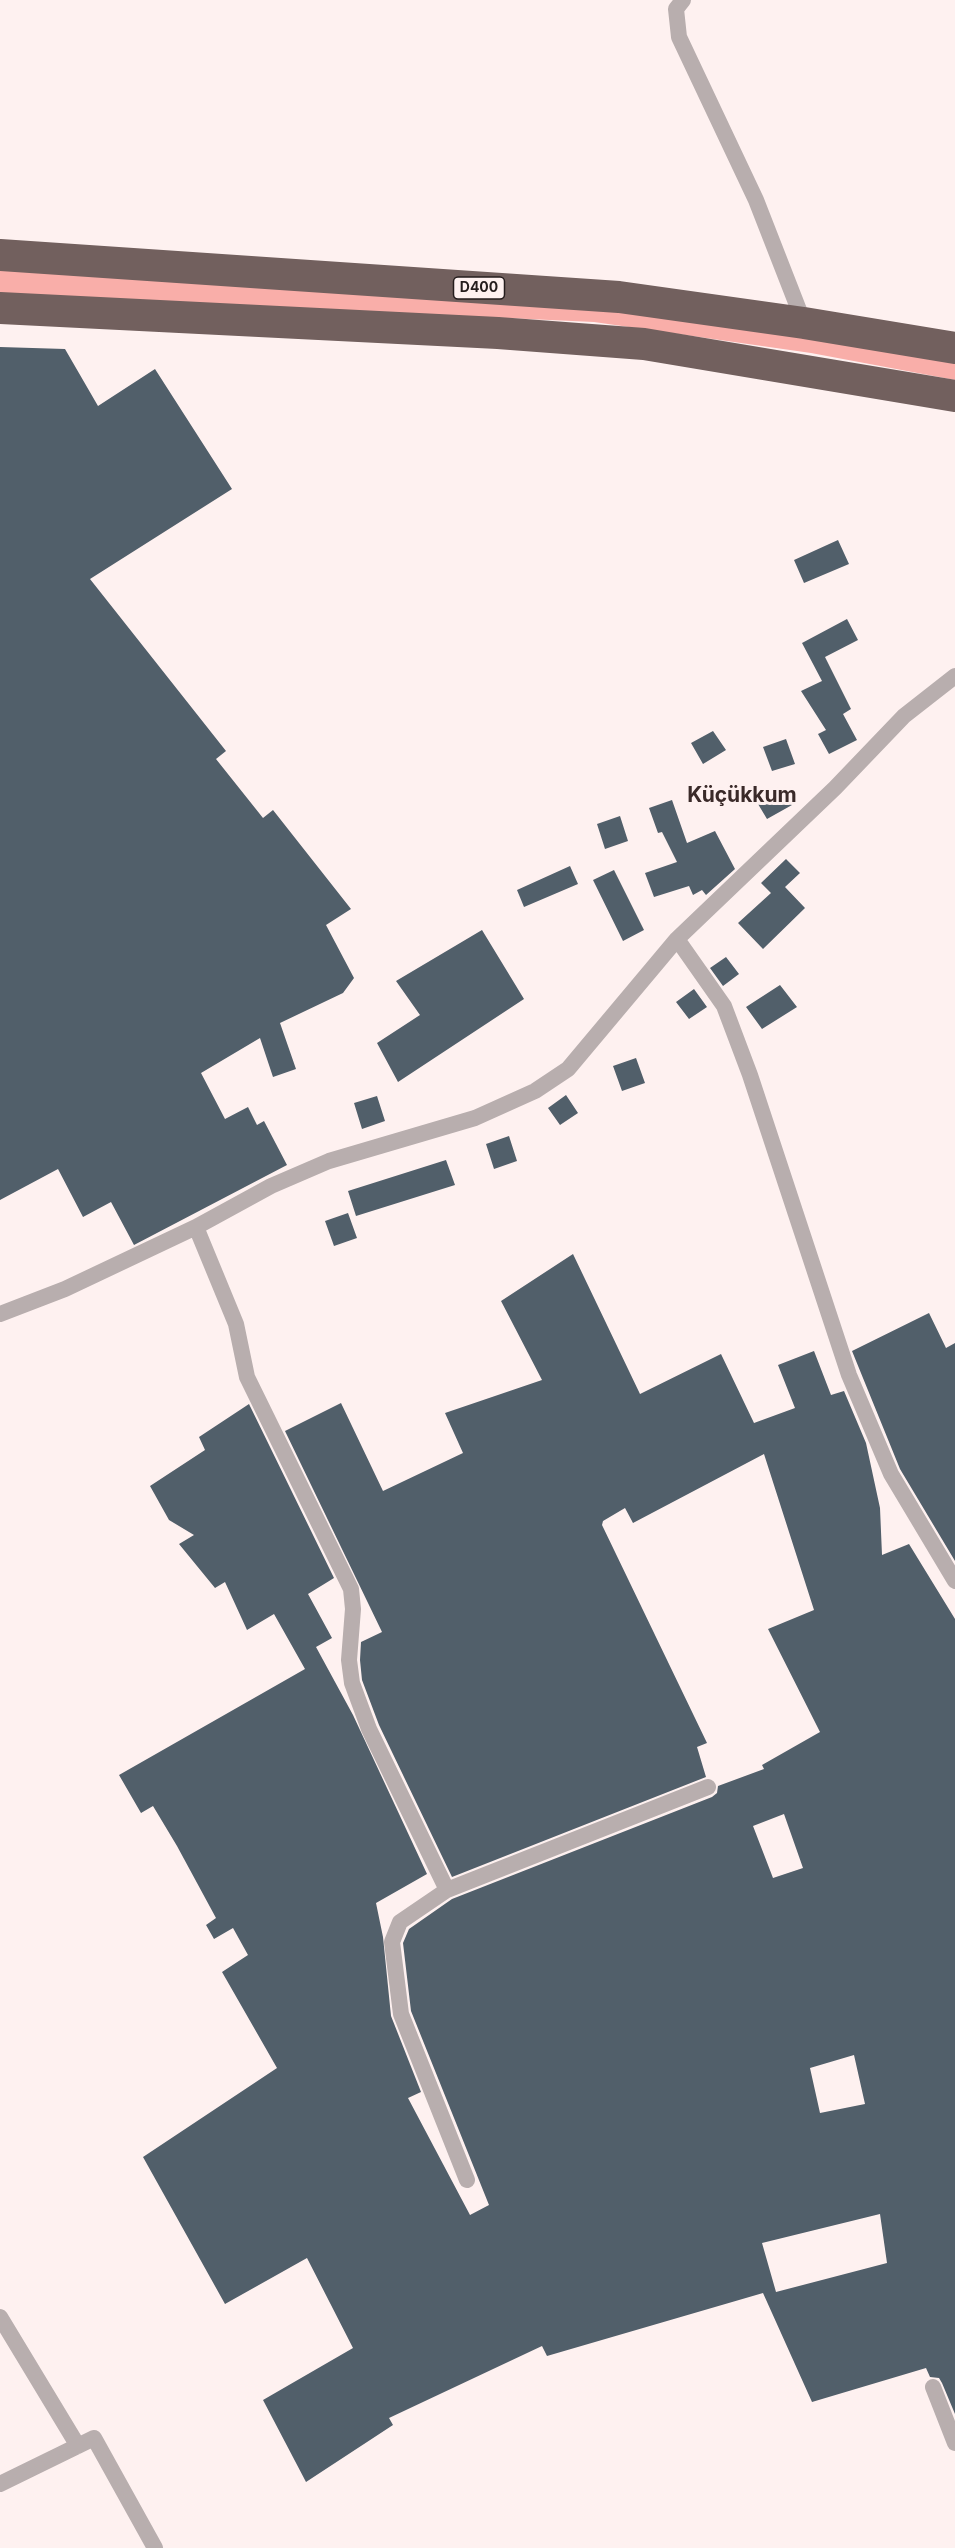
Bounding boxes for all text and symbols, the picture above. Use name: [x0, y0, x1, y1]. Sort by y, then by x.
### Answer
road number: D400: [454, 277, 504, 299]
district label: Küçükkum: [687, 783, 797, 809]

